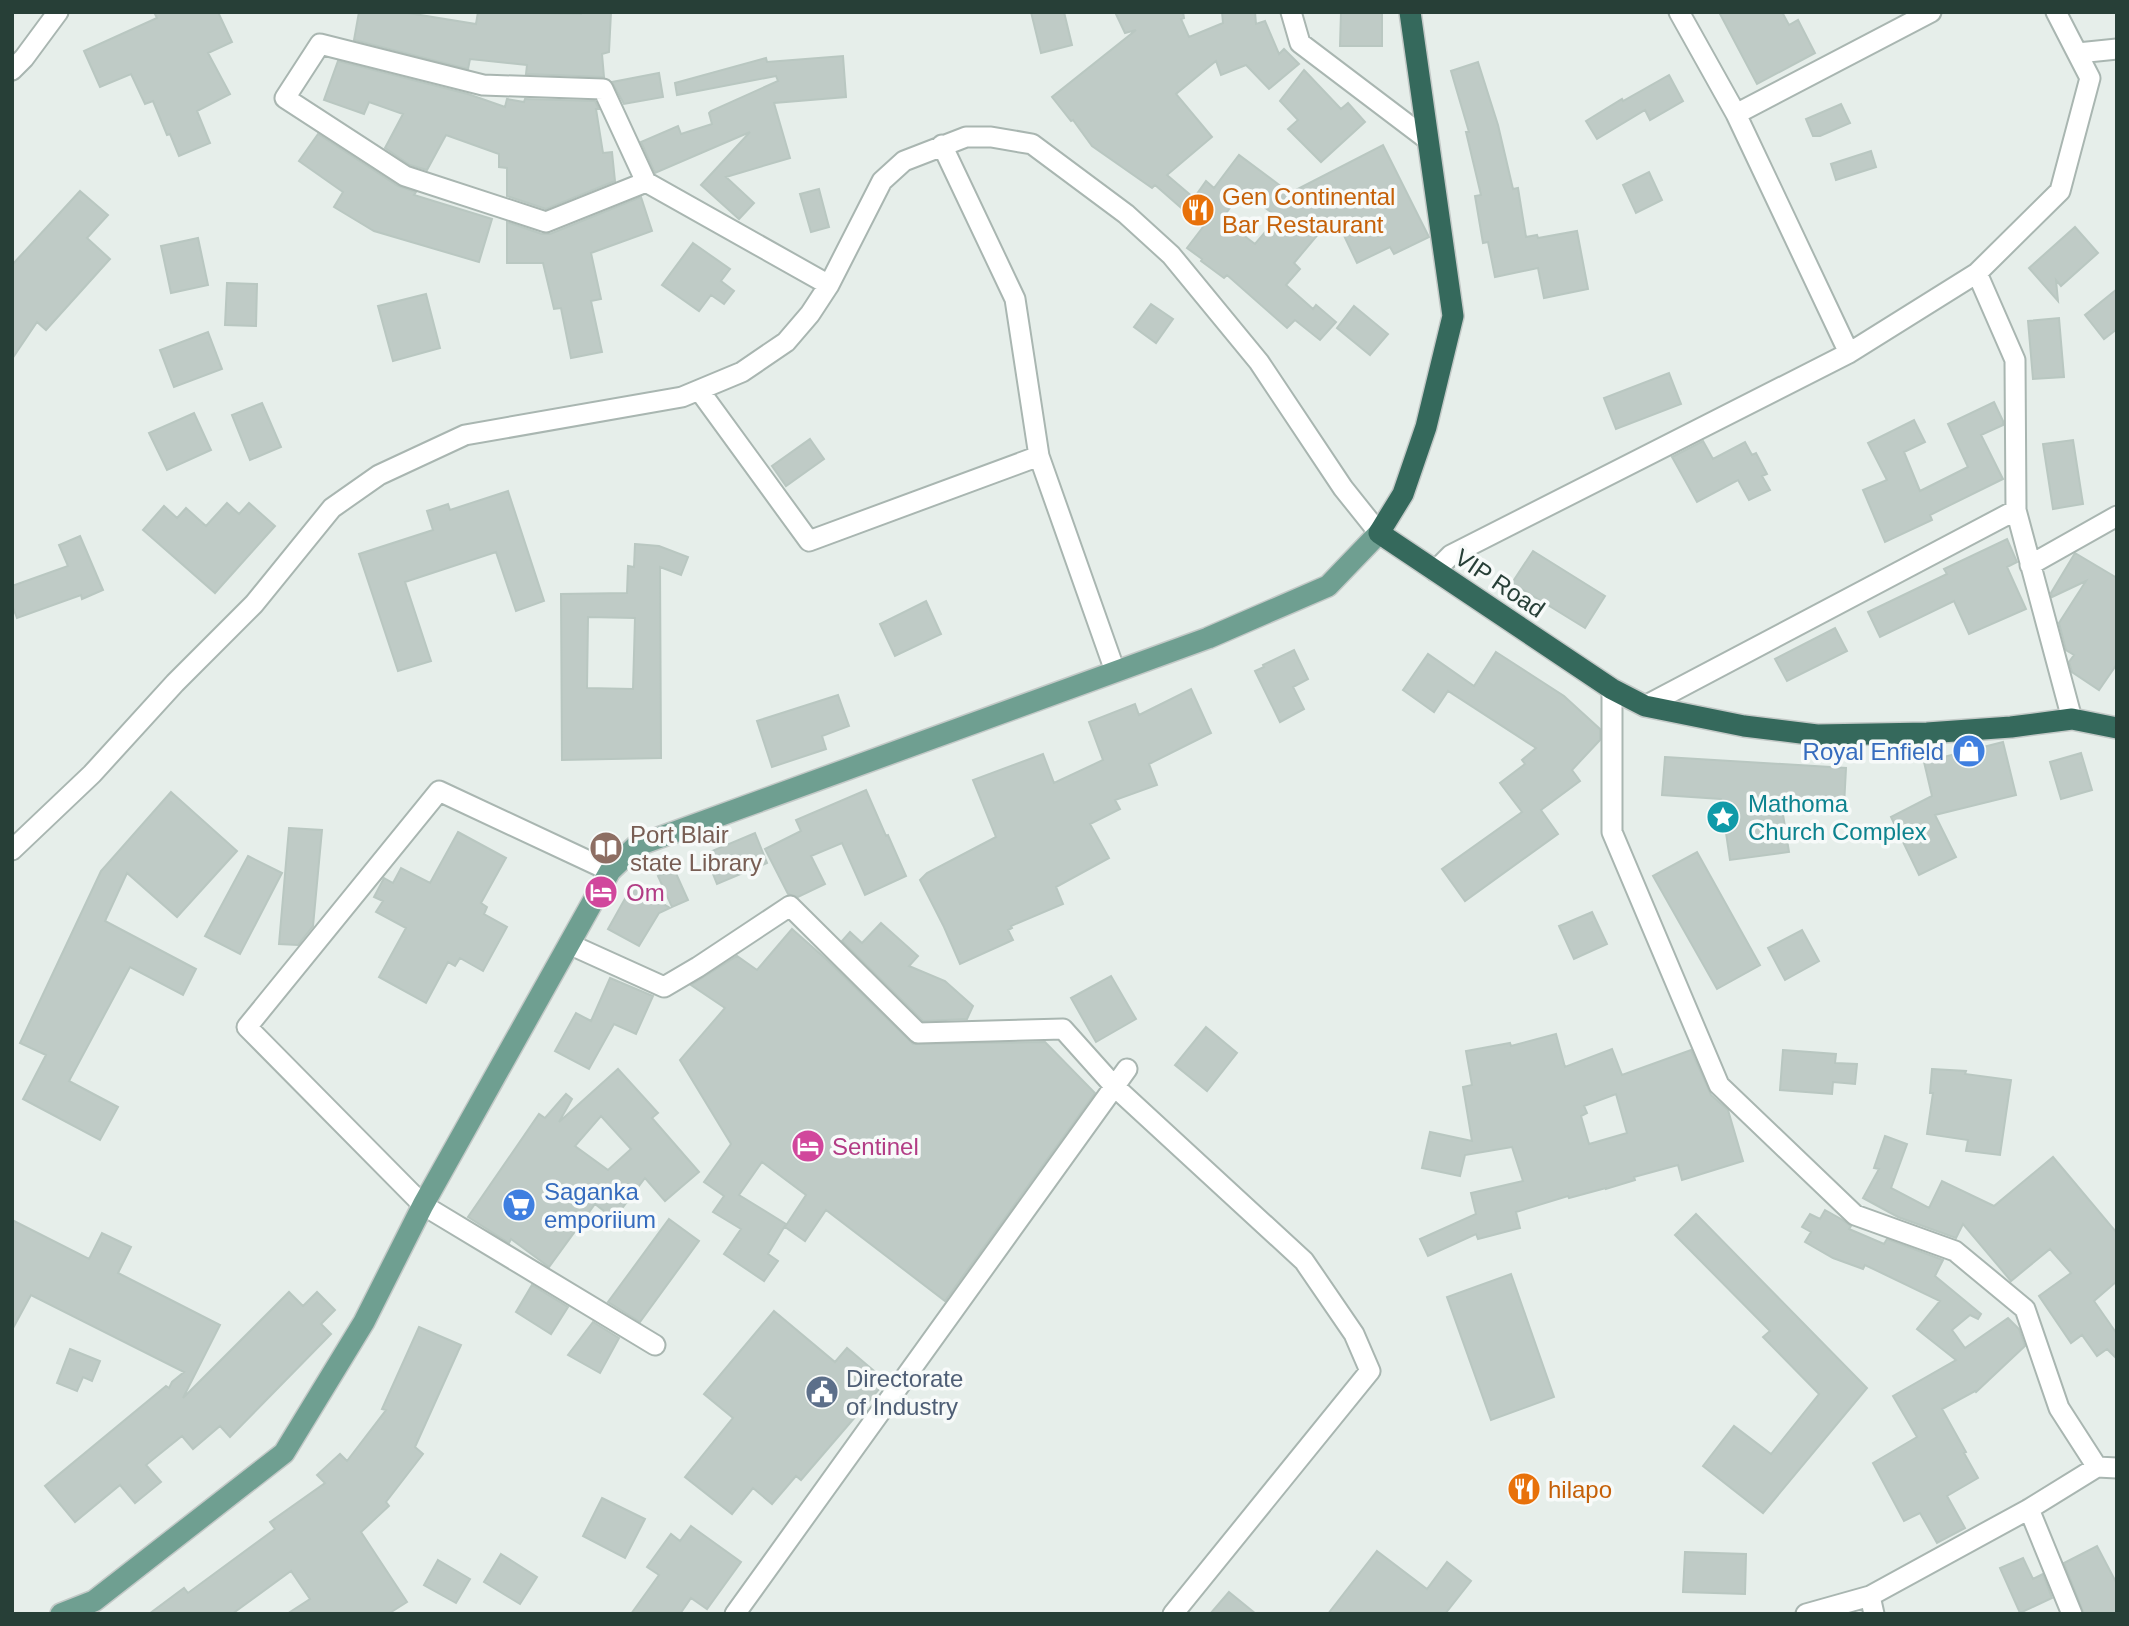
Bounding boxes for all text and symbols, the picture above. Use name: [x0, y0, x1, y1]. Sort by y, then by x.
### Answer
place label: Gen Continental Bar Restaurant: [1222, 183, 1395, 238]
restaurant icon: Gen Continental Bar Restaurant: [1179, 191, 1217, 229]
street label: VIP Road: [1450, 543, 1550, 623]
shop icon: Royal Enfield: [1950, 732, 1988, 770]
place label: Royal Enfield: [1803, 738, 1944, 765]
place label: Mathoma Church Complex: [1748, 790, 1927, 845]
place icon: Mathoma Church Complex: [1704, 798, 1742, 836]
place label: Port Blair state Library: [630, 821, 762, 876]
library icon: Port Blair state Library: [587, 829, 625, 867]
hotel icon: Om: [582, 873, 620, 911]
place label: Om: [626, 879, 665, 906]
hotel icon: Sentinel: [789, 1127, 827, 1165]
place label: Sentinel: [832, 1133, 919, 1160]
place label: Saganka emporiium: [544, 1178, 656, 1233]
supermarket icon: Saganka emporiium: [500, 1186, 538, 1224]
place label: Directorate of Industry: [846, 1365, 963, 1420]
public building icon: Directorate of Industry: [803, 1373, 841, 1411]
restaurant icon: hilapo: [1505, 1470, 1543, 1508]
place label: hilapo: [1548, 1476, 1612, 1503]

